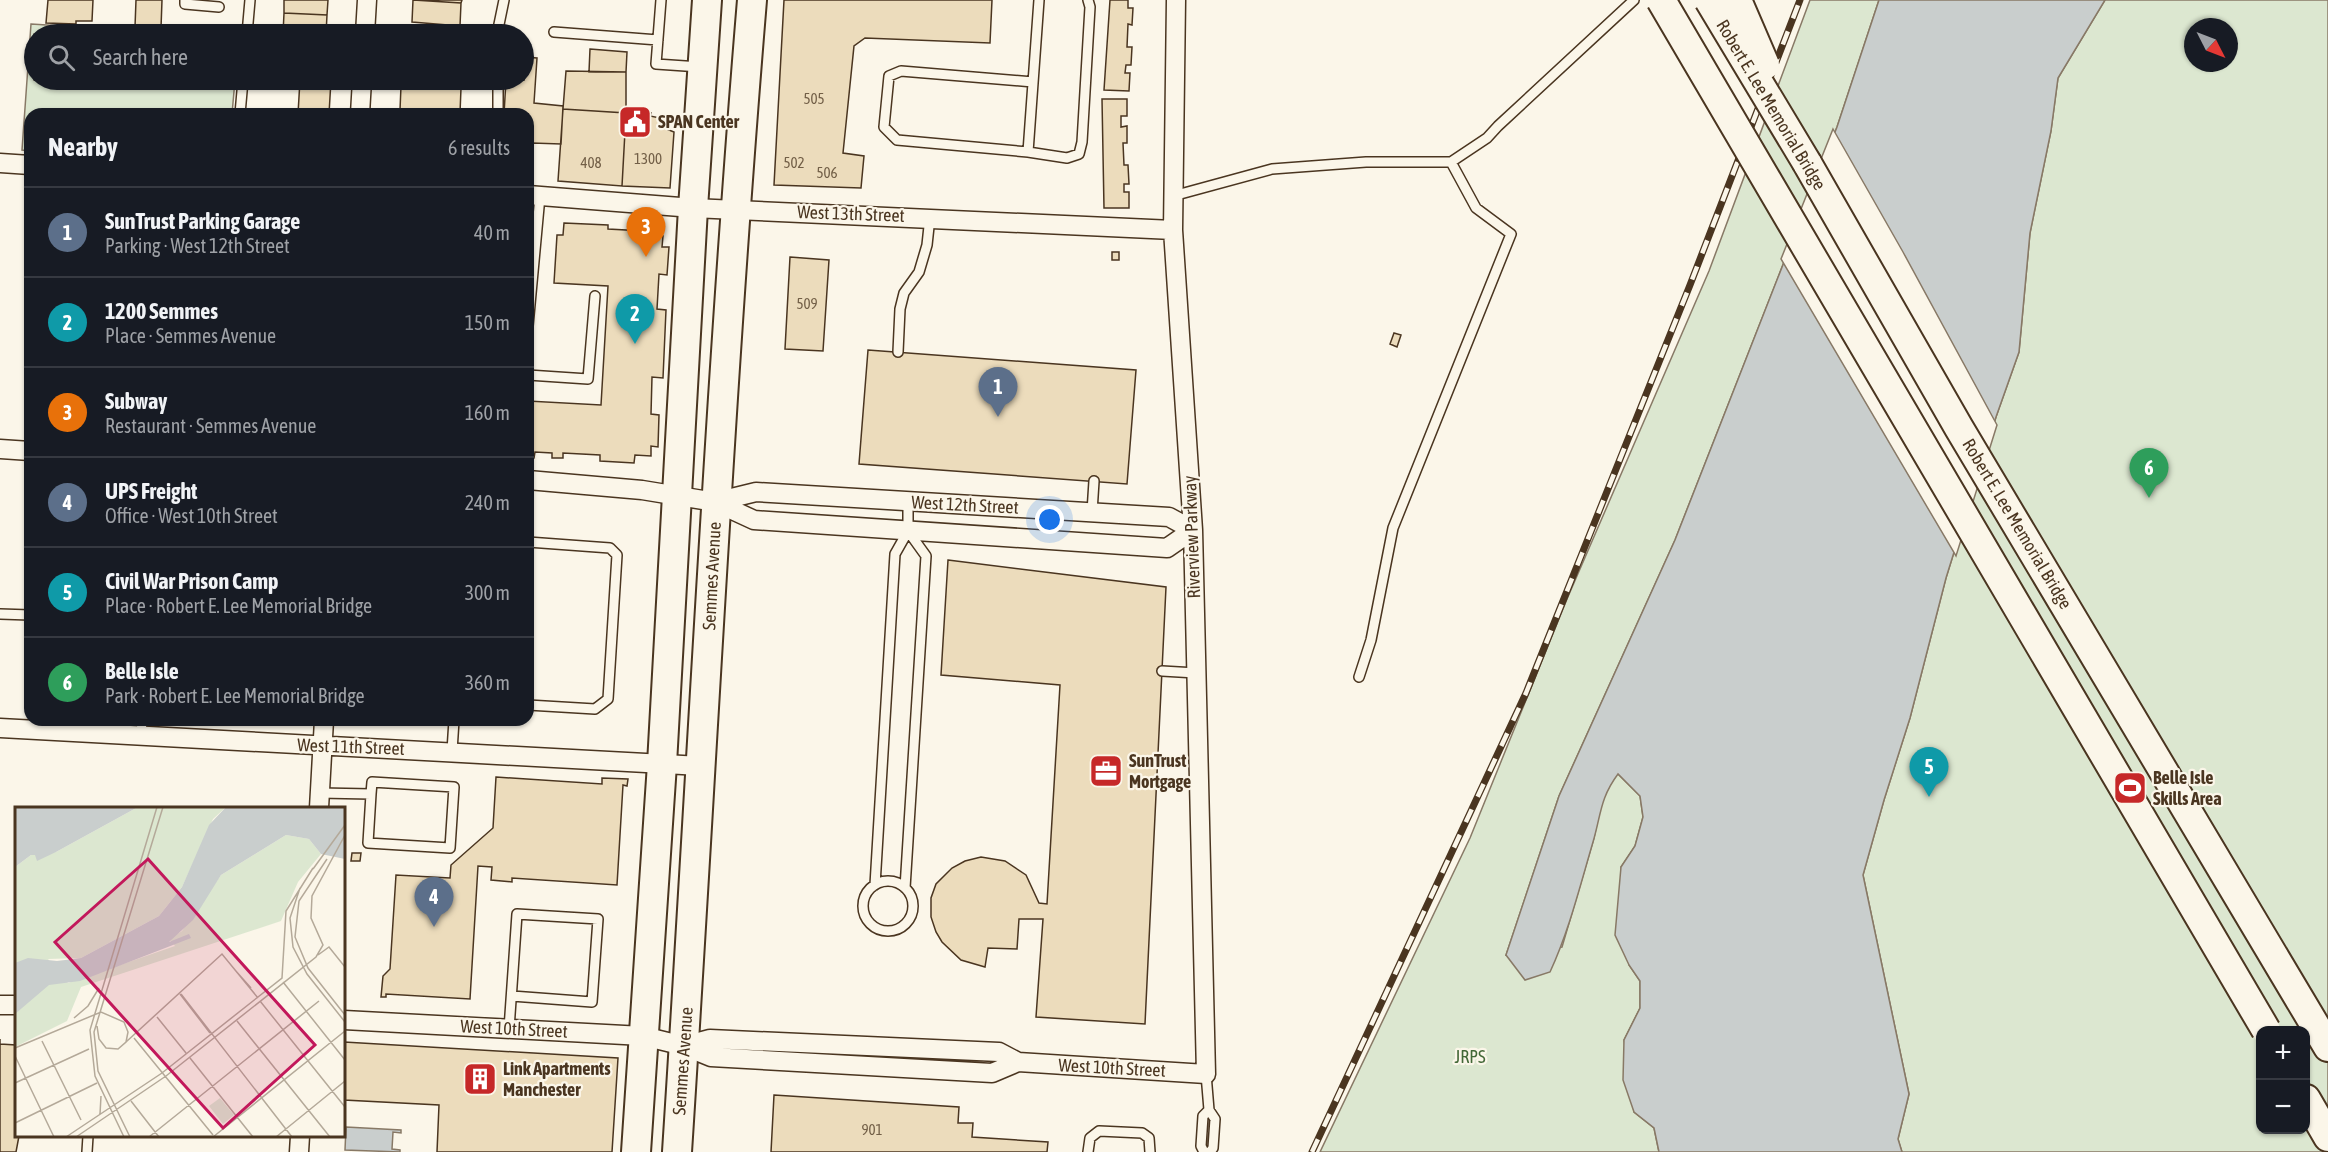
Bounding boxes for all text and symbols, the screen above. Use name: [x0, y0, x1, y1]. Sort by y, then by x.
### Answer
street label: Robert E. Lee Memorial Bridge: [1712, 16, 1831, 194]
north arrow: [2184, 18, 2238, 72]
search box: [24, 24, 534, 90]
icon: search: [45, 41, 78, 74]
text: Search here: [93, 44, 188, 70]
house number: 505: [803, 90, 825, 107]
public building icon: SPAN Center: [617, 104, 653, 140]
place label: SPAN Center: [658, 111, 740, 132]
text: Nearby: [48, 132, 118, 162]
text: 6 results: [448, 136, 510, 159]
house number: 1300: [634, 150, 662, 167]
house number: 408: [580, 154, 602, 171]
house number: 502: [783, 154, 805, 171]
house number: 506: [816, 164, 838, 181]
street label: West 13th Street: [797, 201, 905, 226]
text: SunTrust Parking Garage: [105, 208, 300, 234]
pin: 3: [626, 208, 666, 257]
text: 1: [63, 221, 72, 244]
text: 40 m: [474, 221, 510, 244]
text: Parking · West 12th Street: [105, 234, 290, 257]
pin: 2: [616, 294, 654, 344]
house number: 509: [796, 295, 818, 312]
text: 1200 Semmes: [105, 298, 218, 324]
text: 2: [63, 311, 72, 334]
text: 150 m: [465, 311, 510, 334]
text: Place · Semmes Avenue: [105, 324, 276, 347]
pin: 1: [978, 368, 1018, 417]
text: Subway: [105, 388, 167, 414]
text: 3: [63, 401, 72, 424]
text: 160 m: [465, 401, 510, 424]
text: Restaurant · Semmes Avenue: [105, 414, 316, 437]
street label: Robert E. Lee Memorial Bridge: [1958, 435, 2077, 613]
pin: 6: [2130, 448, 2168, 498]
street label: Riverview Parkway: [1179, 475, 1204, 599]
text: UPS Freight: [105, 478, 197, 504]
text: 4: [63, 491, 72, 514]
text: 240 m: [465, 491, 510, 514]
street label: West 12th Street: [911, 491, 1019, 518]
text: Office · West 10th Street: [105, 504, 278, 527]
your location: [1035, 505, 1064, 534]
street label: Semmes Avenue: [698, 521, 725, 631]
text: Civil War Prison Camp: [105, 568, 278, 594]
text: 5: [63, 581, 72, 604]
text: 300 m: [465, 581, 510, 604]
text: Place · Robert E. Lee Memorial Bridge: [105, 594, 372, 617]
text: Belle Isle: [105, 658, 179, 684]
text: 6: [63, 671, 72, 694]
text: 360 m: [465, 671, 510, 694]
text: Park · Robert E. Lee Memorial Bridge: [105, 684, 365, 707]
street label: West 11th Street: [297, 734, 405, 759]
pin: 5: [1910, 748, 1948, 797]
place label: SunTrust Mortgage: [1129, 750, 1191, 792]
office icon: SunTrust Mortgage: [1088, 753, 1124, 789]
place label: Belle Isle Skills Area: [2153, 767, 2222, 809]
sports icon: Belle Isle Skills Area: [2112, 770, 2148, 806]
inset map: [15, 807, 345, 1137]
pin: 4: [414, 878, 454, 927]
street label: Semmes Avenue: [668, 1006, 697, 1116]
street label: West 10th Street: [460, 1015, 568, 1042]
map controls: [2256, 1026, 2310, 1134]
button: +: [2256, 1026, 2310, 1080]
park label: JRPS: [1454, 1046, 1486, 1067]
street label: West 10th Street: [1058, 1054, 1166, 1081]
place label: Link Apartments Manchester: [503, 1058, 611, 1100]
building icon: Link Apartments Manchester: [462, 1061, 498, 1097]
button: −: [2256, 1080, 2310, 1134]
house number: 901: [861, 1121, 883, 1138]

